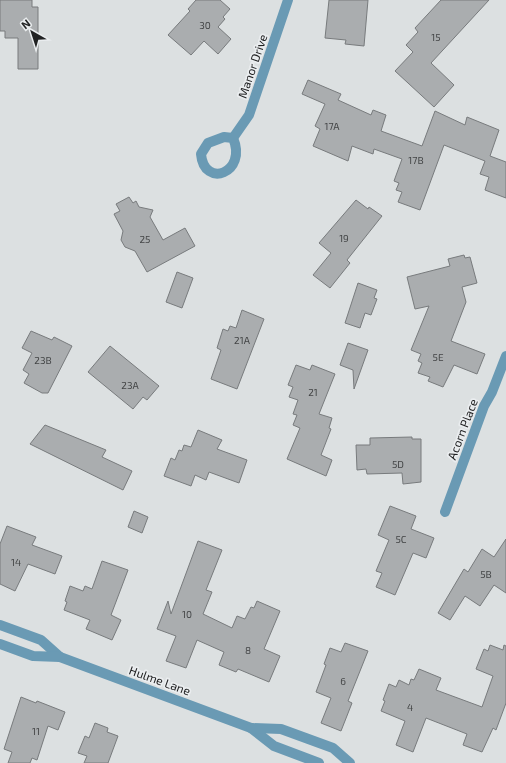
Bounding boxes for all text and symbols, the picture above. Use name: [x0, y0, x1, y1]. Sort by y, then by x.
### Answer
north arrow: [12, 12, 52, 52]
text: N: [18, 16, 33, 31]
house number: 30: [199, 19, 211, 31]
house number: 15: [431, 31, 441, 43]
street label: Manor Drive: [235, 32, 269, 100]
house number: 17A: [325, 120, 340, 132]
house number: 17B: [408, 154, 424, 166]
house number: 19: [339, 232, 349, 244]
house number: 25: [140, 233, 150, 245]
house number: 21A: [234, 334, 251, 346]
house number: 5E: [433, 351, 444, 363]
house number: 23B: [34, 354, 52, 366]
house number: 23A: [121, 379, 139, 391]
house number: 21: [308, 386, 318, 398]
street label: Acorn Place: [444, 397, 480, 461]
house number: 5D: [392, 458, 404, 470]
house number: 5C: [395, 533, 407, 545]
house number: 14: [11, 556, 21, 568]
house number: 5B: [480, 568, 492, 580]
house number: 10: [182, 608, 192, 620]
house number: 8: [245, 644, 251, 656]
street label: Hulme Lane: [127, 662, 193, 698]
house number: 6: [340, 675, 346, 687]
house number: 4: [407, 701, 413, 713]
house number: 11: [32, 725, 40, 737]

